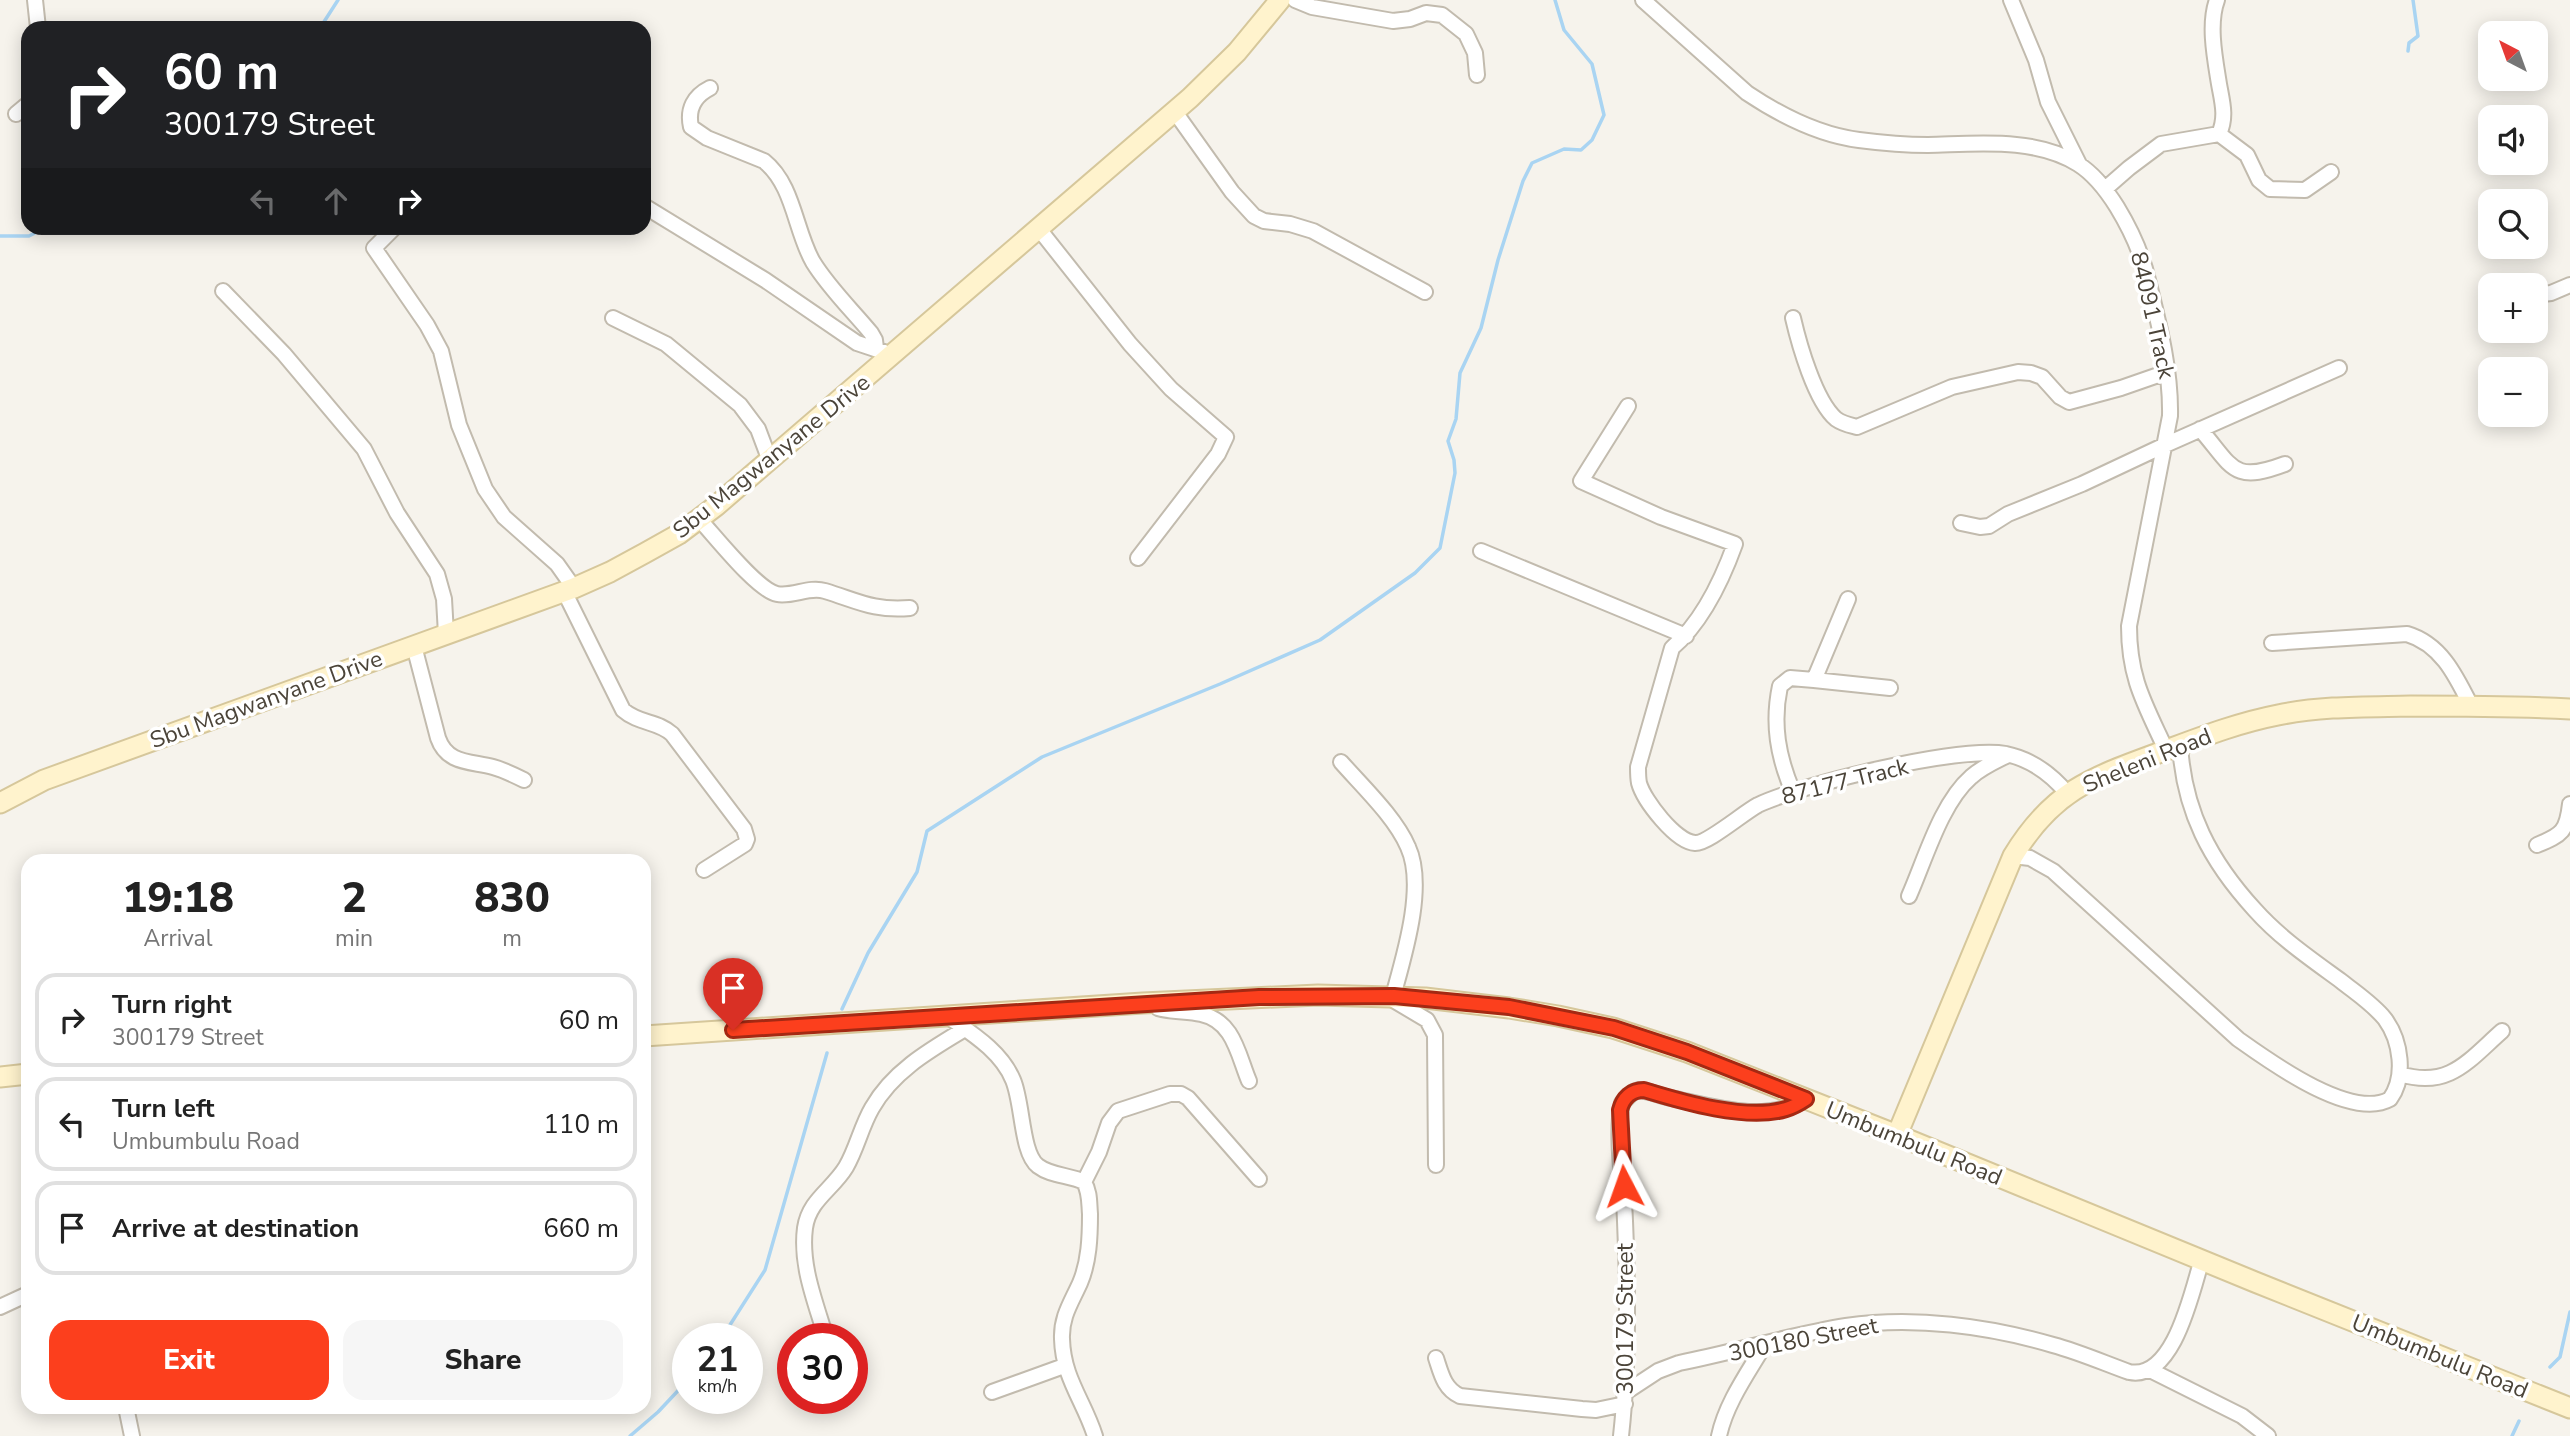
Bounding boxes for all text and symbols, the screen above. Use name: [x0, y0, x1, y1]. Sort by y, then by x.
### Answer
north arrow: [2478, 21, 2548, 91]
map controls: [2478, 21, 2548, 427]
text: 60 m: [164, 39, 279, 106]
icon: right: [49, 49, 140, 140]
text: 300179 Street: [164, 103, 375, 146]
button: sound: [2478, 105, 2548, 175]
icon: left: [244, 182, 282, 220]
icon: ahead: [317, 182, 355, 220]
icon: right: [390, 182, 428, 220]
button: search: [2478, 189, 2548, 259]
street label: 84091 Track: [2123, 249, 2182, 382]
button: +: [2478, 273, 2548, 343]
button: −: [2478, 357, 2548, 427]
street label: Sbu Magwanyane Drive: [666, 367, 876, 546]
street label: Sbu Magwanyane Drive: [146, 643, 387, 756]
street label: Sheleni Road: [2078, 721, 2216, 800]
street label: 87177 Track: [1779, 751, 1912, 812]
text: 19:18: [122, 870, 234, 927]
text: 2: [341, 870, 367, 927]
text: 830: [474, 870, 550, 927]
text: Arrival: [143, 923, 213, 954]
text: min: [335, 923, 373, 954]
text: m: [502, 923, 522, 954]
pin: [703, 958, 763, 1030]
icon: arrive: [714, 969, 752, 1007]
text: Turn right: [112, 987, 231, 1022]
icon: right: [53, 1001, 91, 1039]
text: 60 m: [559, 1003, 619, 1038]
text: 300179 Street: [112, 1022, 263, 1053]
text: Turn left: [112, 1091, 215, 1126]
street label: Umbumbulu Road: [1821, 1094, 2007, 1193]
icon: left: [53, 1105, 91, 1143]
text: 110 m: [543, 1107, 619, 1142]
text: Umbumbulu Road: [112, 1126, 300, 1157]
position arrow: [1587, 1149, 1661, 1223]
icon: arrive: [53, 1209, 91, 1247]
text: Arrive at destination: [112, 1211, 359, 1246]
text: 660 m: [543, 1211, 619, 1246]
street label: 300179 Street: [1610, 1242, 1641, 1395]
street label: Umbumbulu Road: [2347, 1307, 2533, 1406]
street label: 300180 Street: [1726, 1310, 1881, 1369]
button: Exit: [49, 1320, 329, 1400]
button: Share: [343, 1320, 623, 1400]
speed limit sign: 30: [777, 1323, 868, 1414]
text: 21: [696, 1336, 739, 1383]
text: km/h: [698, 1374, 737, 1398]

